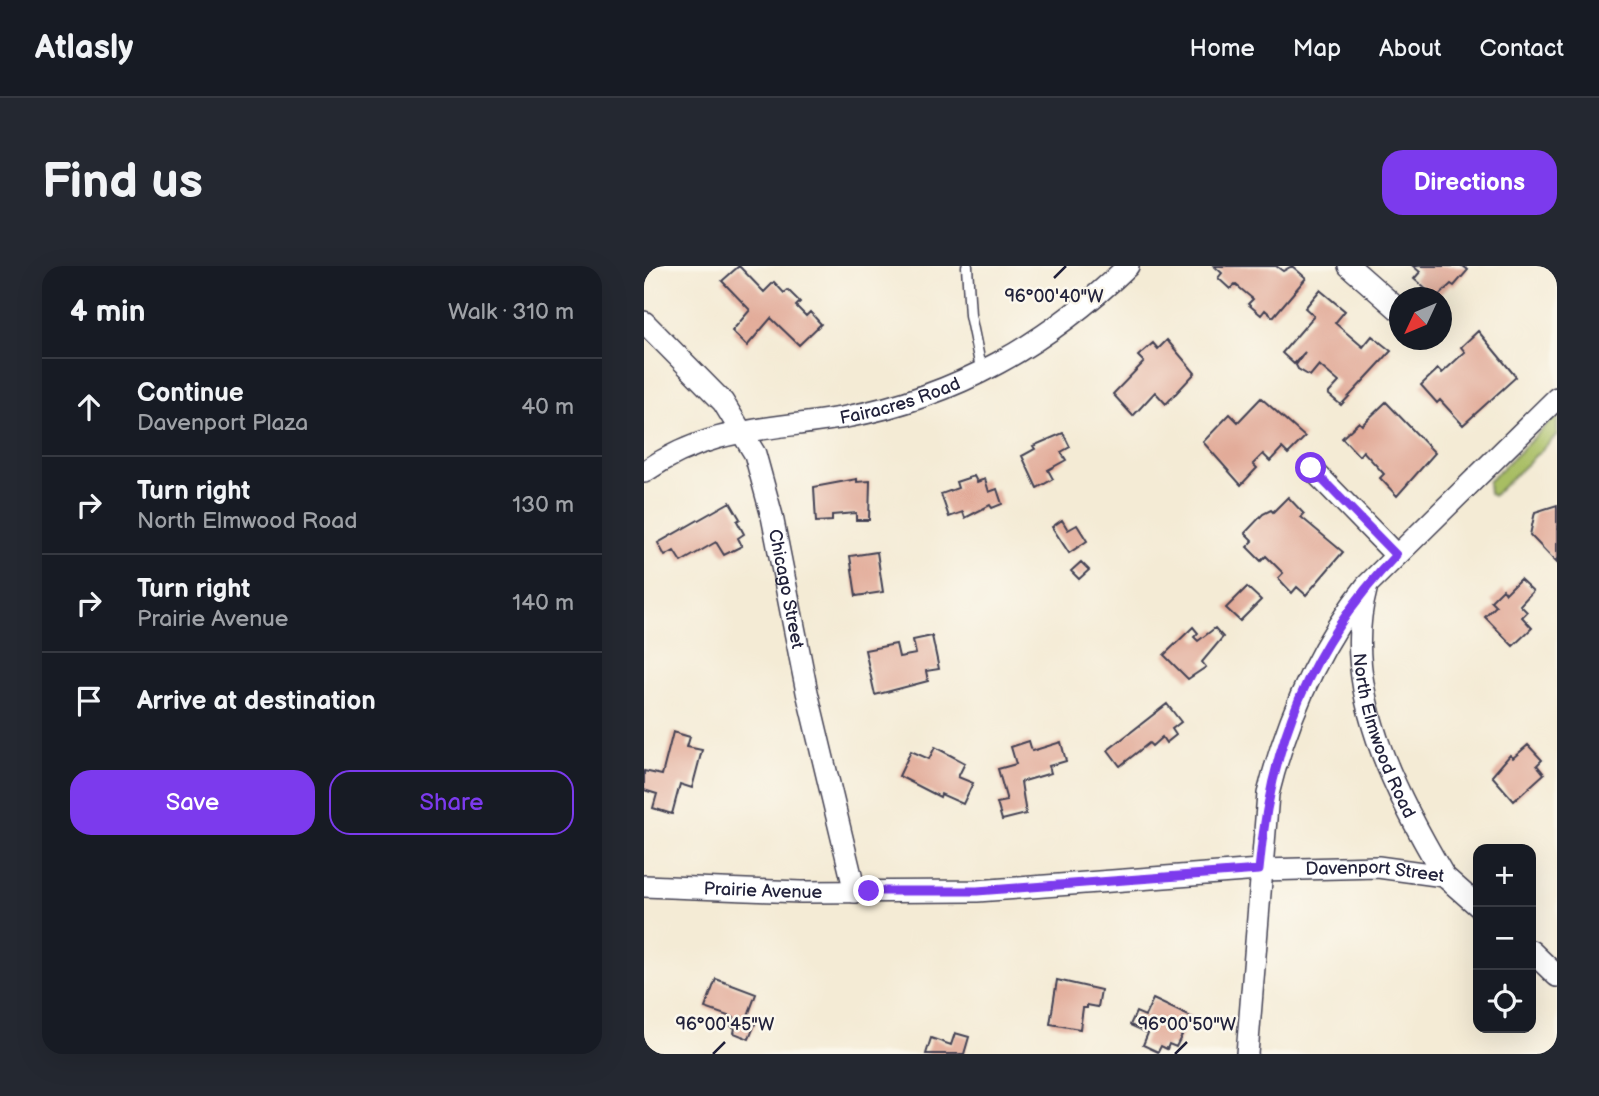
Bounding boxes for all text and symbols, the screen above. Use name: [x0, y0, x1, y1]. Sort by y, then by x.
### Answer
text: Atlasly: [35, 28, 133, 68]
text: Home: [1190, 34, 1255, 63]
text: Map: [1293, 34, 1341, 63]
text: About: [1379, 34, 1441, 63]
text: Contact: [1479, 34, 1564, 63]
button: Directions: [1382, 150, 1557, 215]
text: Find us: [42, 153, 203, 212]
text: 96°00'40"W: [1004, 286, 1104, 307]
north arrow: [1389, 287, 1452, 350]
text: 4 min: [70, 294, 145, 330]
text: Walk · 310 m: [448, 298, 574, 326]
street label: Fairacres Road: [838, 372, 963, 428]
text: Continue: [137, 378, 244, 409]
icon: ahead: [70, 388, 108, 426]
text: 40 m: [521, 393, 574, 421]
text: Davenport Plaza: [137, 409, 308, 437]
route start: [1295, 452, 1326, 483]
text: Turn right: [137, 476, 250, 507]
icon: right: [70, 486, 108, 524]
text: 130 m: [512, 491, 574, 519]
text: North Elmwood Road: [137, 507, 357, 535]
street label: Chicago Street: [764, 527, 809, 651]
text: Turn right: [137, 574, 250, 605]
icon: right: [70, 584, 108, 622]
text: 140 m: [512, 589, 574, 617]
text: Prairie Avenue: [137, 605, 288, 633]
street label: North Elmwood Road: [1349, 652, 1420, 821]
icon: arrive: [70, 682, 108, 720]
text: Arrive at destination: [137, 686, 376, 717]
button: Save: [70, 770, 315, 835]
button: Share: [329, 770, 574, 835]
map controls: [1473, 844, 1536, 1033]
button: +: [1473, 844, 1536, 907]
street label: Davenport Street: [1305, 856, 1446, 886]
route end: [853, 875, 884, 906]
street label: Prairie Avenue: [703, 878, 823, 903]
button: −: [1473, 907, 1536, 970]
button: locate: [1473, 970, 1536, 1033]
text: 96°00'45"W: [676, 1014, 775, 1035]
text: 96°00'50"W: [1138, 1014, 1237, 1035]

